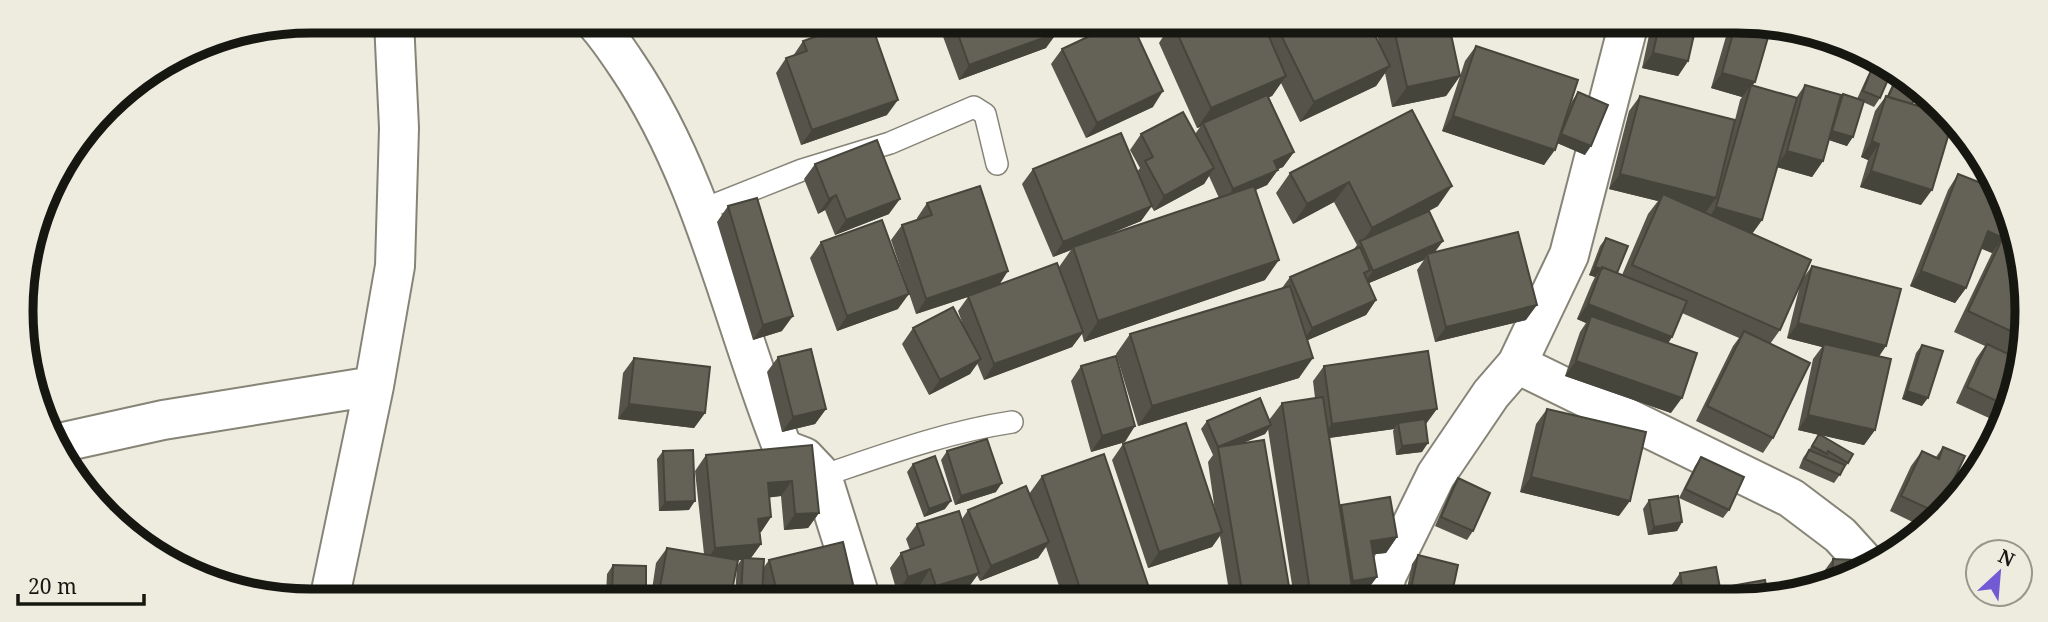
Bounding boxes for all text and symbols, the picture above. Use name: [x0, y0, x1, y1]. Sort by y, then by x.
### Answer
north arrow: [1964, 538, 2034, 608]
text: N: [1994, 543, 2019, 573]
scale bar: [18, 562, 144, 606]
text: 20 m: [28, 572, 77, 600]

